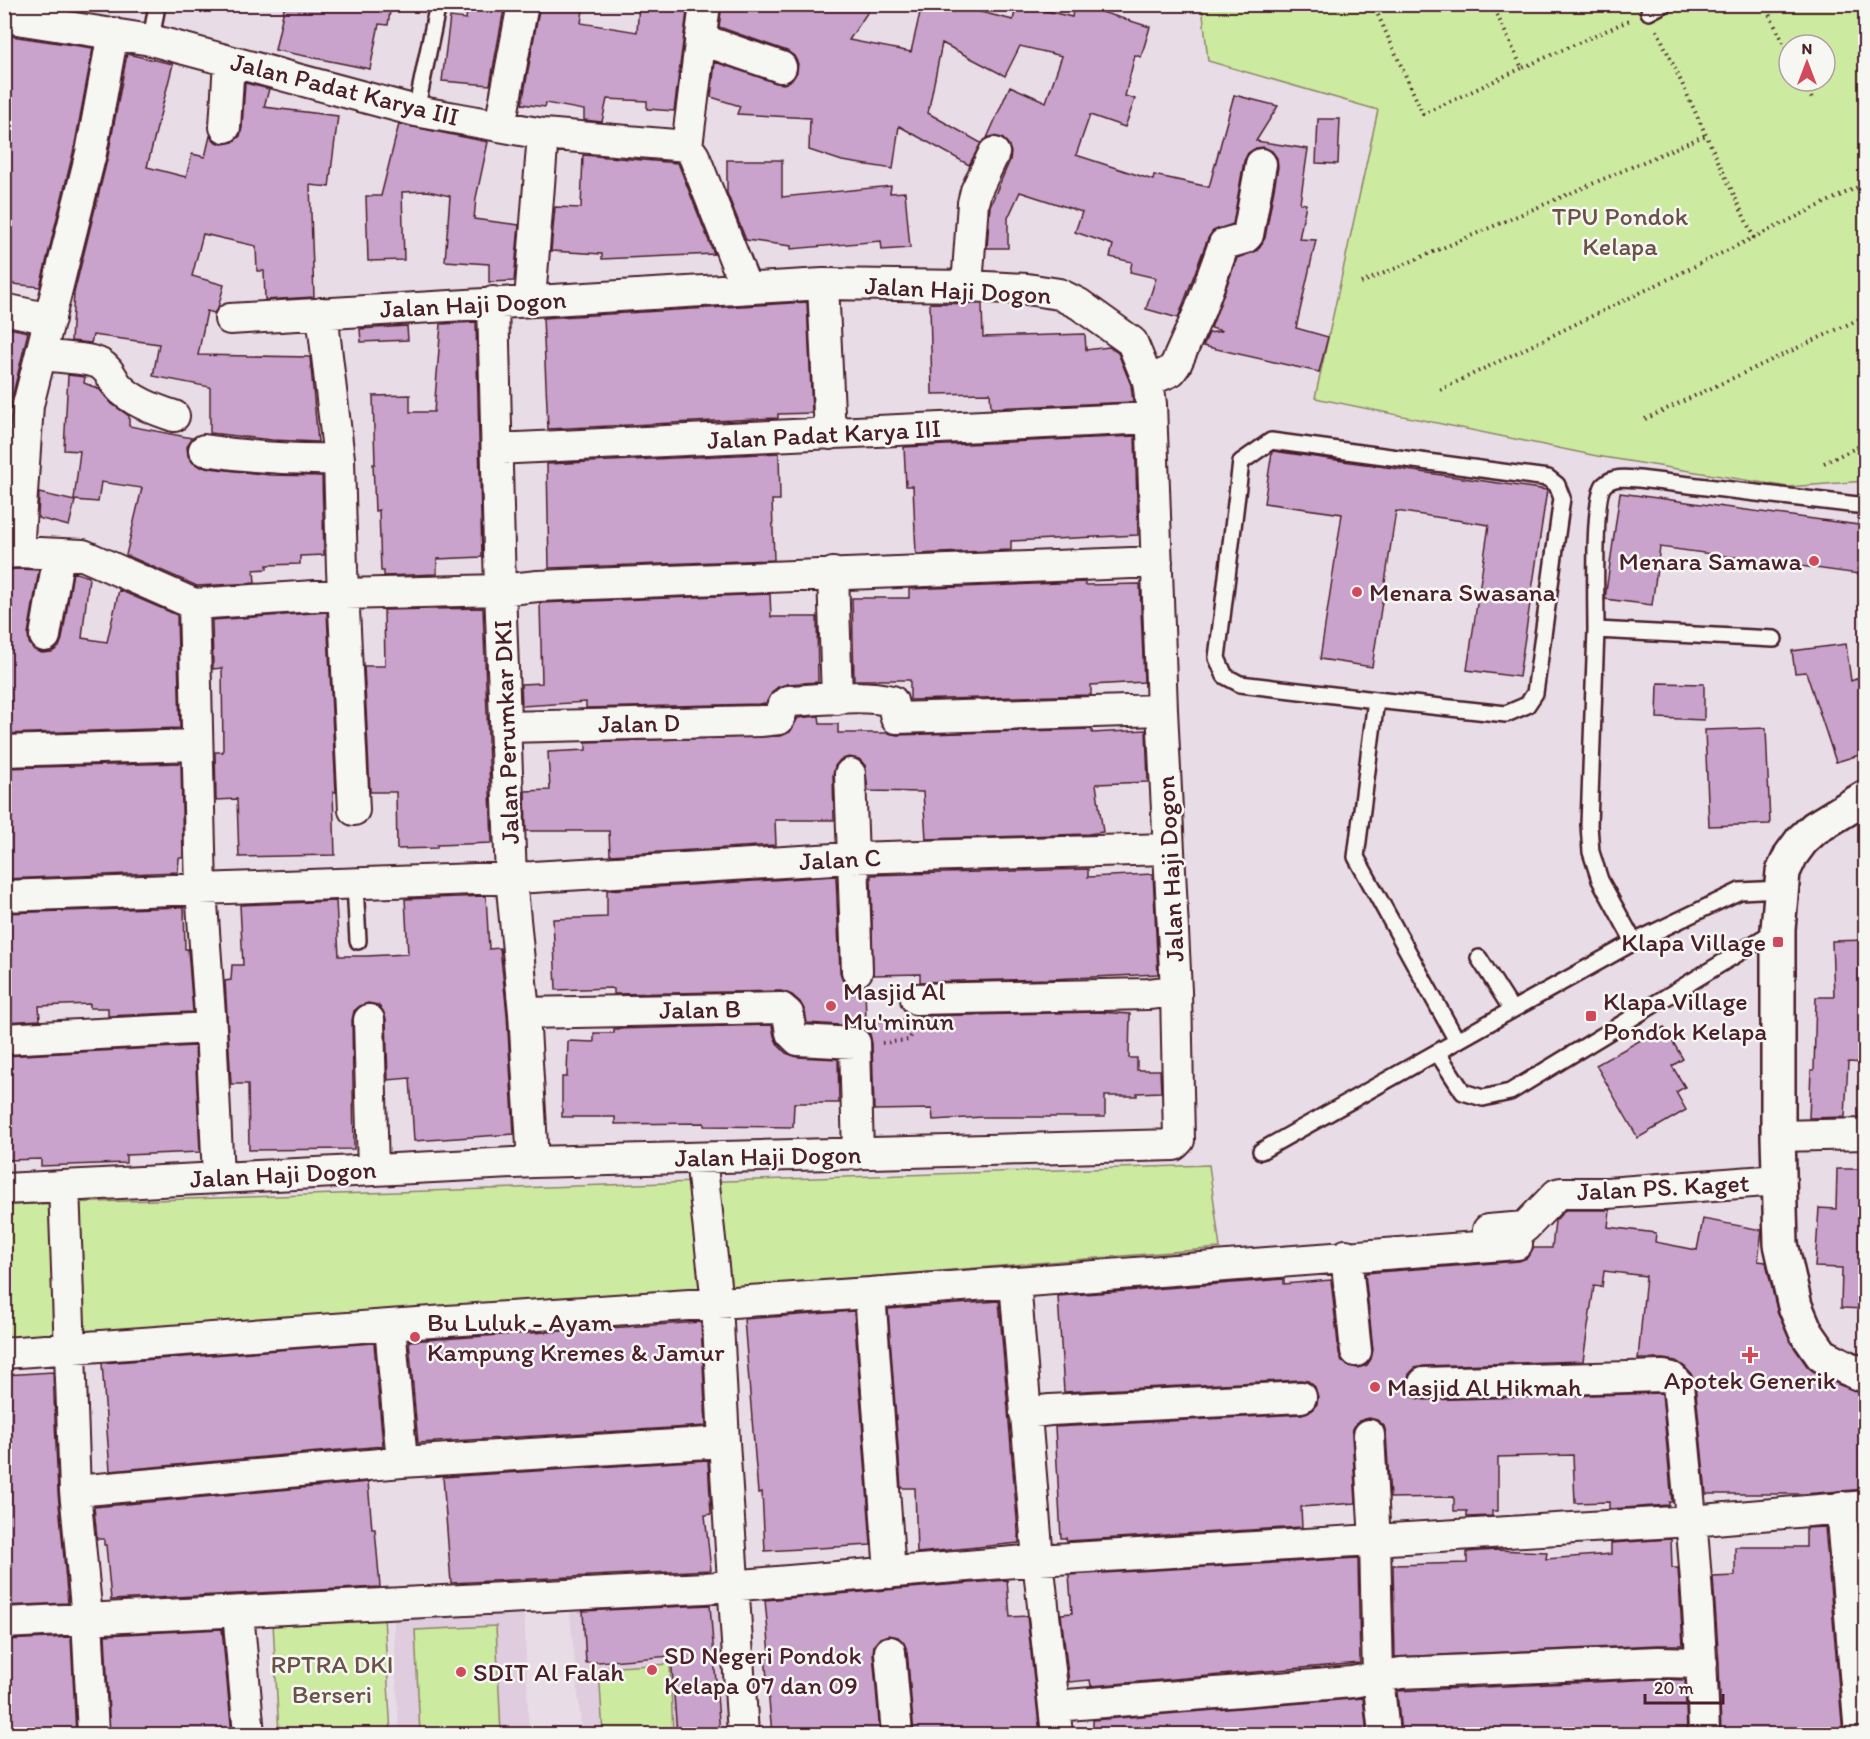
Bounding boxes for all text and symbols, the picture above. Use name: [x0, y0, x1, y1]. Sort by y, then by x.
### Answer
north arrow: [1777, 33, 1837, 93]
text: N: [1802, 39, 1812, 58]
street label: Jalan Padat Karya III: [228, 45, 462, 133]
park label: TPU Pondok Kelapa: [1552, 200, 1689, 262]
street label: Jalan Haji Dogon: [864, 269, 1052, 311]
street label: Jalan Haji Dogon: [379, 283, 567, 325]
street label: Jalan Padat Karya III: [706, 412, 942, 456]
place label: Menara Samawa: [1618, 545, 1802, 577]
marker: Menara Samawa: [1807, 554, 1821, 568]
place label: Menara Swasana: [1369, 576, 1557, 608]
marker: Menara Swasana: [1350, 585, 1364, 599]
street label: Jalan Perumkar DKI: [486, 619, 526, 845]
street label: Jalan D: [598, 706, 680, 740]
street label: Jalan Haji Dogon: [1149, 775, 1191, 963]
street label: Jalan C: [798, 841, 882, 877]
place label: Klapa Village: [1621, 926, 1766, 958]
marker: Klapa Village: [1771, 935, 1785, 949]
place label: Masjid Al Mu'minun: [843, 975, 955, 1037]
place label: Klapa Village Pondok Kelapa: [1603, 985, 1767, 1047]
street label: Jalan B: [659, 992, 741, 1026]
marker: Masjid Al Mu'minun: [824, 999, 838, 1013]
marker: Klapa Village Pondok Kelapa: [1584, 1009, 1598, 1023]
street label: Jalan Haji Dogon: [674, 1138, 862, 1174]
street label: Jalan Haji Dogon: [189, 1153, 377, 1195]
street label: Jalan PS. Kaget: [1576, 1166, 1750, 1208]
place label: Bu Luluk - Ayam Kampung Kremes & Jamur: [427, 1306, 725, 1368]
marker: Bu Luluk - Ayam Kampung Kremes & Jamur: [408, 1330, 422, 1344]
marker: Apotek Generik: [1743, 1348, 1757, 1362]
place label: Apotek Generik: [1664, 1364, 1837, 1396]
place label: Masjid Al Hikmah: [1387, 1371, 1582, 1403]
marker: Masjid Al Hikmah: [1368, 1380, 1382, 1394]
place label: SD Negeri Pondok Kelapa 07 dan 09: [664, 1639, 862, 1701]
park label: RPTRA DKI Berseri: [270, 1648, 394, 1710]
place label: SDIT Al Falah: [473, 1656, 624, 1688]
marker: SD Negeri Pondok Kelapa 07 dan 09: [645, 1663, 659, 1677]
marker: SDIT Al Falah: [454, 1665, 468, 1679]
scale bar: [1645, 1667, 1723, 1705]
text: 20 m: [1654, 1677, 1694, 1699]

